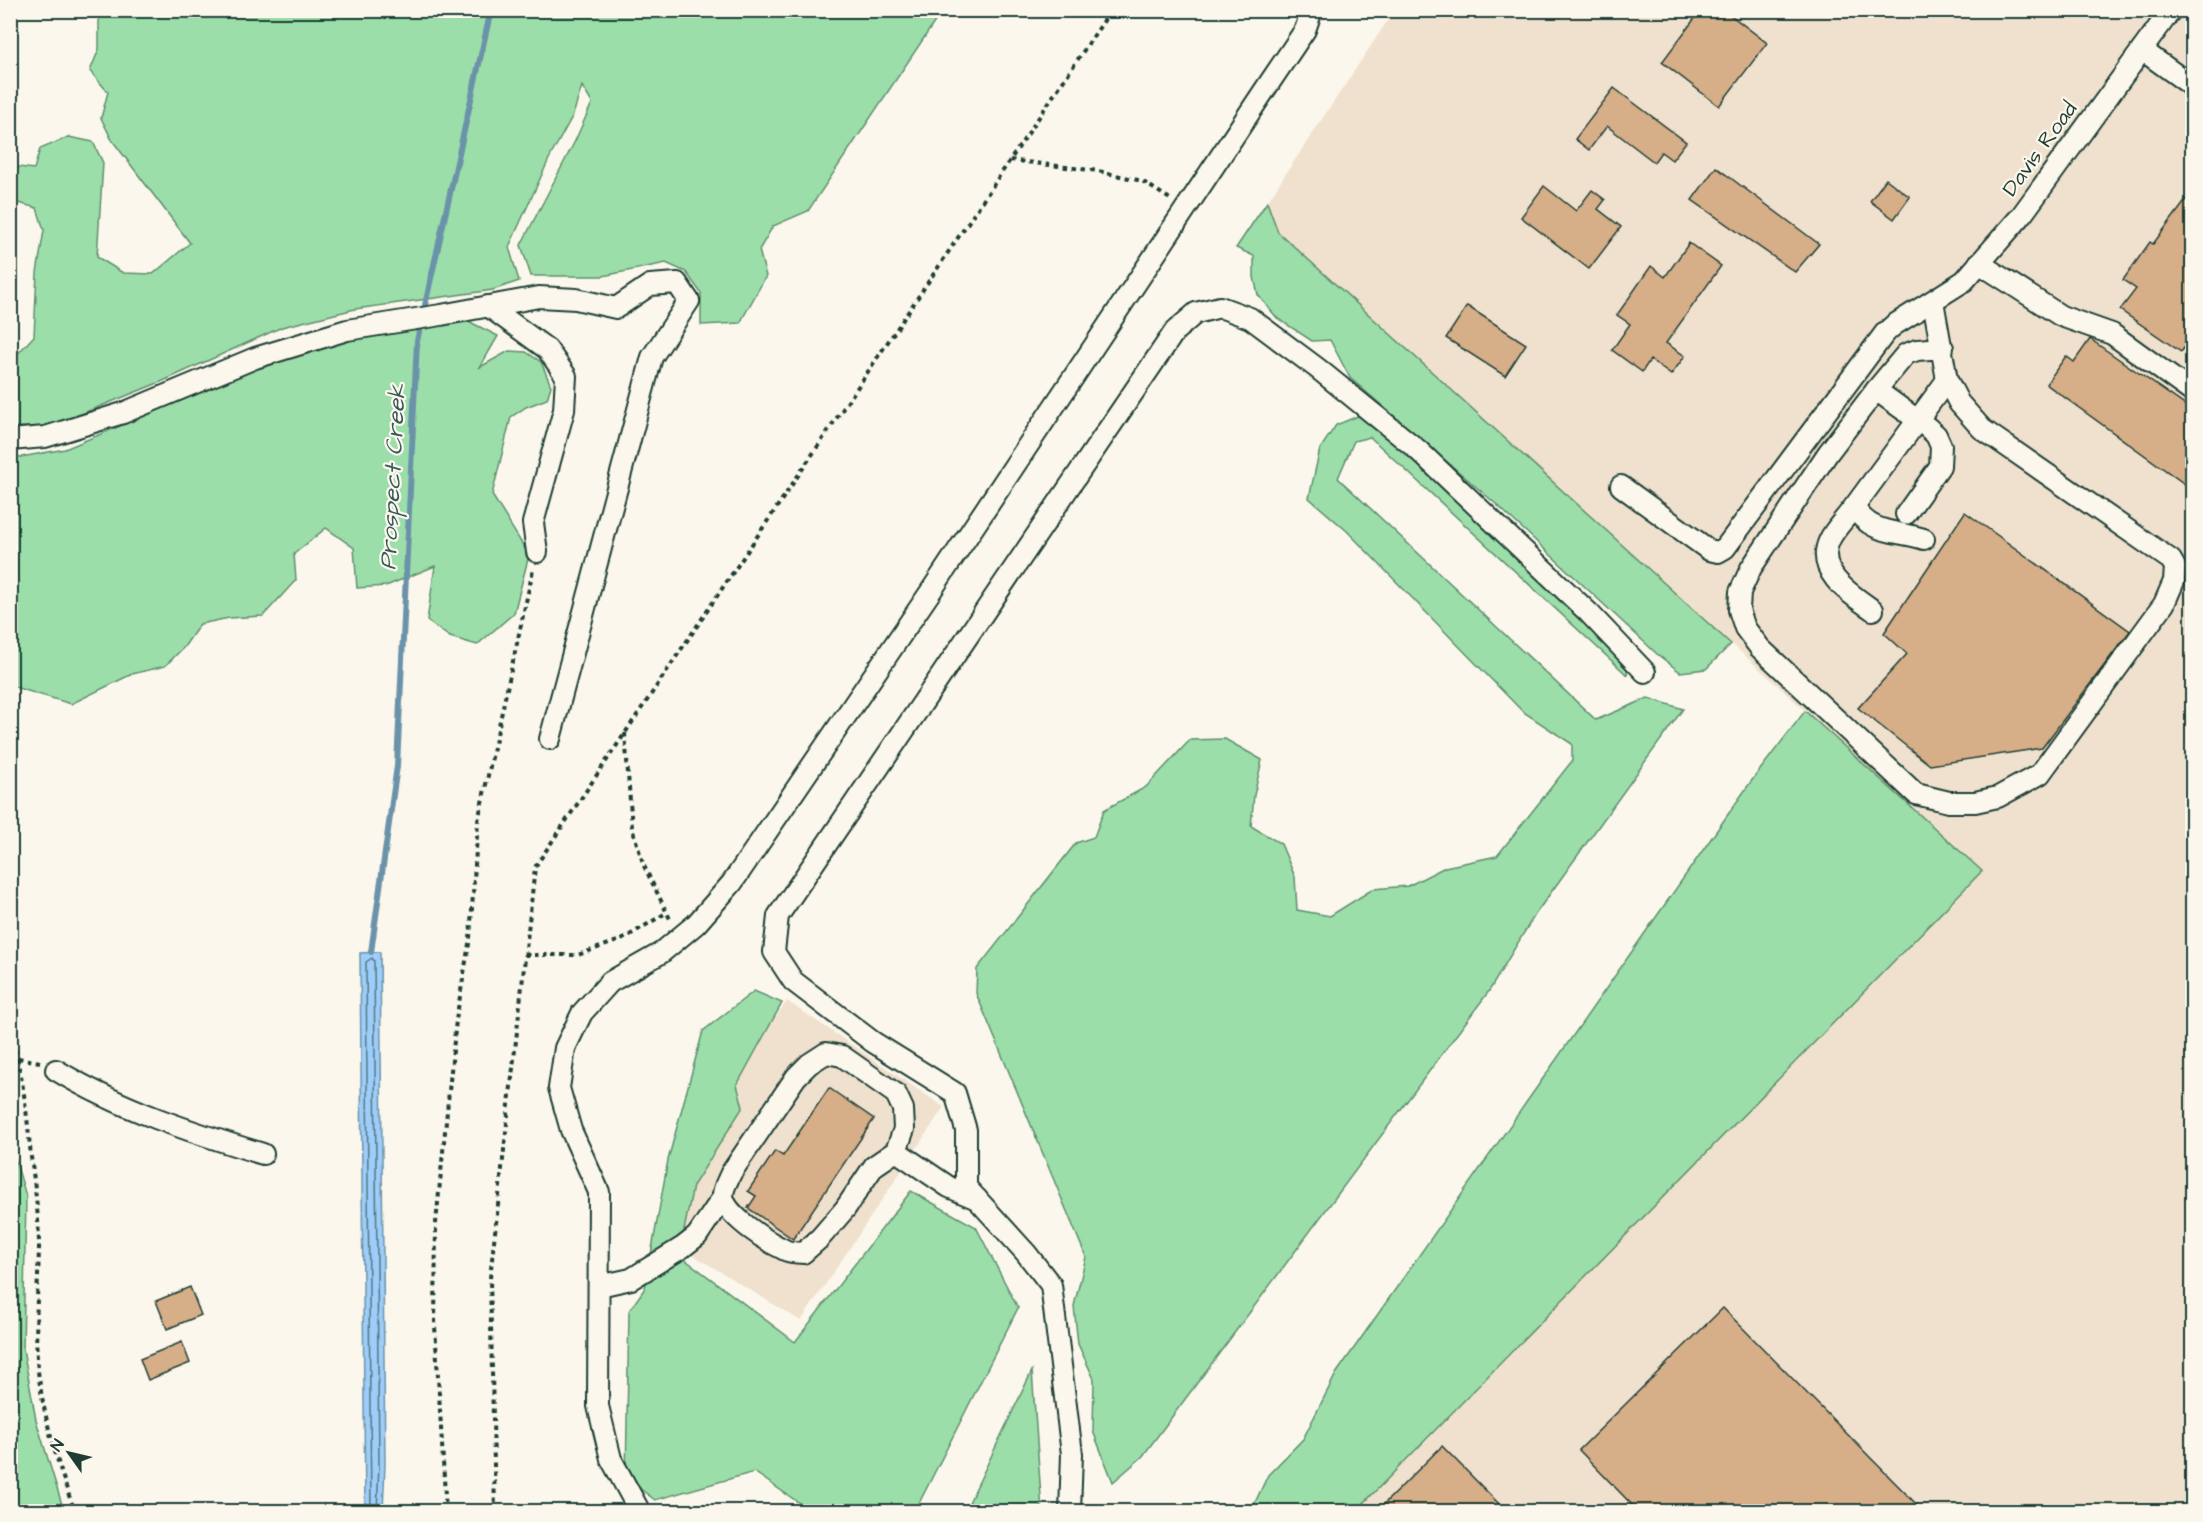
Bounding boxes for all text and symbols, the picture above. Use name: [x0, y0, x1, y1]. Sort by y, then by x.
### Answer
street label: Davis Road: [1995, 95, 2085, 203]
water label: Prospect Creek: [371, 382, 415, 571]
north arrow: [39, 1423, 99, 1483]
text: N: [45, 1435, 69, 1455]

